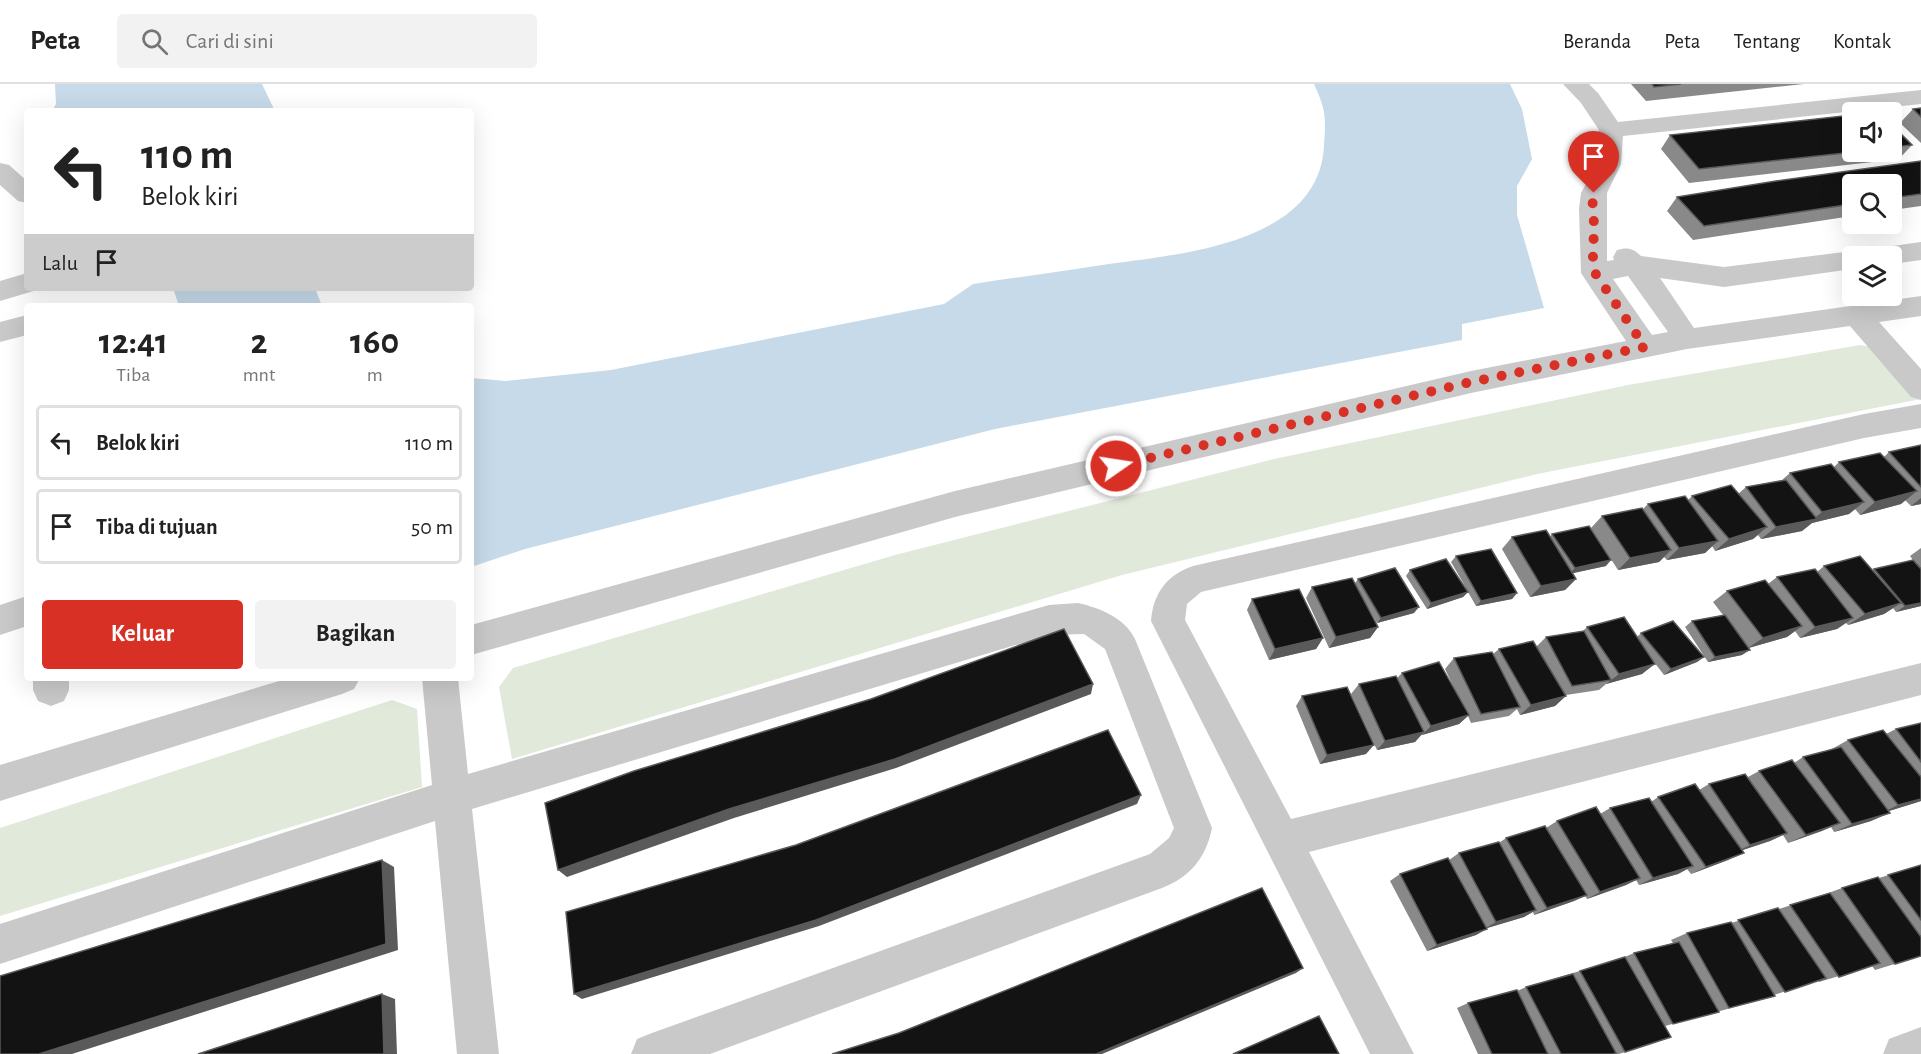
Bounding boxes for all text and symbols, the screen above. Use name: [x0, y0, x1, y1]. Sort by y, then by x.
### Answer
search box: [117, 14, 537, 68]
icon: search: [138, 25, 171, 58]
text: Peta: [30, 27, 81, 55]
text: Cari di sini: [186, 30, 274, 52]
text: Beranda: [1563, 31, 1631, 52]
text: Peta: [1664, 31, 1700, 52]
text: Tentang: [1733, 31, 1800, 52]
text: Kontak: [1833, 31, 1891, 52]
map controls: [1842, 102, 1902, 306]
button: sound: [1842, 102, 1902, 162]
pin: [1568, 131, 1619, 193]
icon: left: [42, 132, 120, 210]
text: 110 m: [141, 134, 233, 176]
icon: arrive: [1577, 140, 1610, 173]
button: search: [1842, 174, 1902, 234]
text: Belok kiri: [141, 183, 238, 210]
icon: arrive: [90, 246, 123, 279]
button: layers: [1842, 246, 1902, 306]
text: Lalu: [42, 252, 78, 274]
text: 12:41: [99, 324, 168, 360]
text: 2: [251, 324, 268, 360]
text: 160: [350, 324, 399, 360]
text: Tiba: [116, 365, 150, 385]
text: mnt: [243, 365, 275, 385]
text: m: [367, 365, 383, 385]
icon: left: [45, 426, 78, 459]
text: Belok kiri: [96, 432, 180, 454]
text: 110 m: [405, 432, 453, 454]
position arrow: [1084, 434, 1148, 498]
icon: arrive: [45, 510, 78, 543]
text: Tiba di tujuan: [96, 516, 218, 538]
text: 50 m: [411, 516, 453, 538]
button: Keluar: [42, 600, 243, 669]
button: Bagikan: [255, 600, 456, 669]

